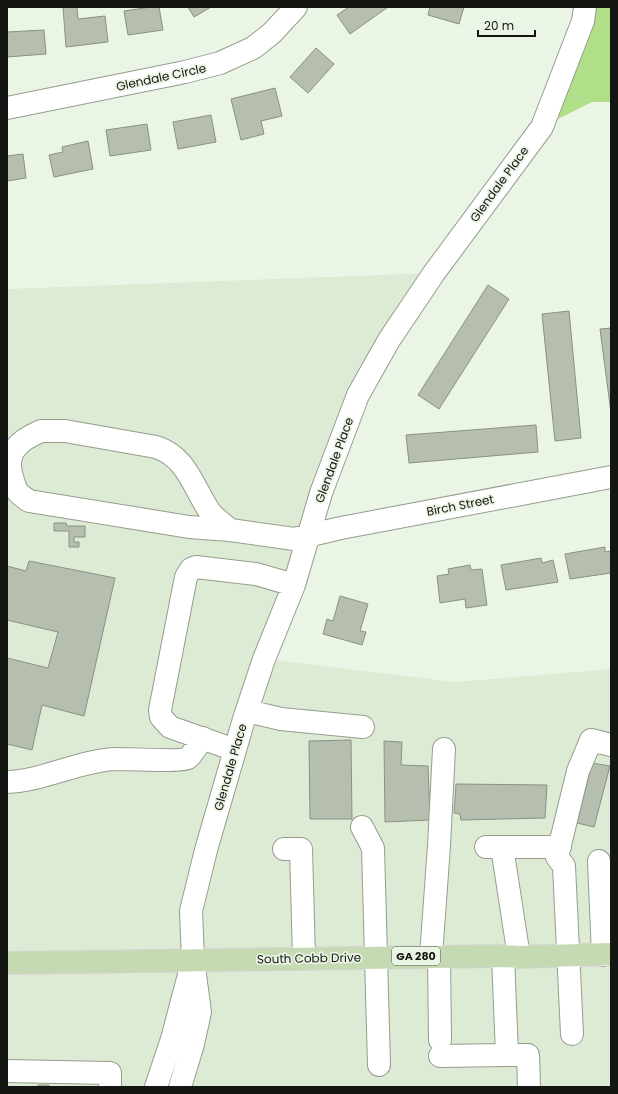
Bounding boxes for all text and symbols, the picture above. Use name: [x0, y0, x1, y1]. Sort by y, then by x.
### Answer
scale bar: [478, 12, 535, 38]
text: 20 m: [484, 17, 514, 34]
street label: Glendale Circle: [114, 59, 208, 95]
street label: Glendale Place: [466, 143, 532, 225]
street label: Glendale Place: [311, 415, 357, 505]
street label: Birch Street: [425, 490, 495, 520]
street label: Glendale Place: [209, 721, 251, 813]
road number: GA 280: [392, 947, 440, 965]
street label: South Cobb Drive: [257, 949, 361, 967]

